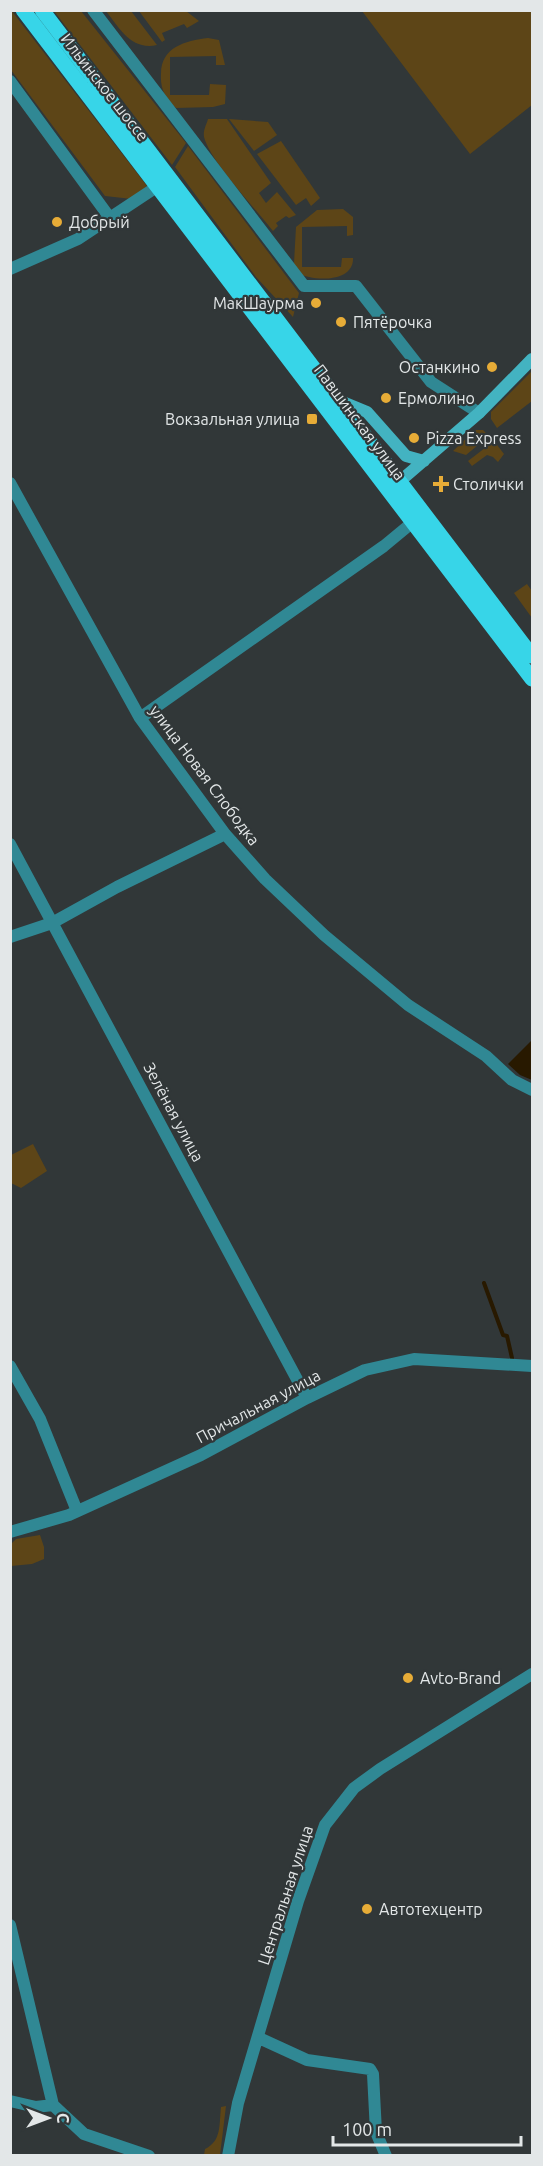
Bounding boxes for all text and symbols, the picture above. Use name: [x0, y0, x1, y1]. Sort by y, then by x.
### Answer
street label: Ильинское шоссе: [58, 30, 152, 144]
place label: Добрый: [69, 213, 130, 231]
marker: Добрый: [50, 215, 64, 229]
place label: МакШаурма: [213, 294, 304, 312]
marker: МакШаурма: [309, 296, 323, 310]
place label: Пятёрочка: [353, 313, 432, 331]
marker: Пятёрочка: [334, 315, 348, 329]
place label: Останкино: [399, 358, 480, 376]
marker: Останкино: [485, 360, 499, 374]
street label: Павшинская улица: [311, 361, 409, 483]
place label: Ермолино: [398, 389, 475, 407]
marker: Ермолино: [379, 391, 393, 405]
place label: Вокзальная улица: [165, 410, 300, 428]
marker: Вокзальная улица: [305, 412, 319, 426]
place label: Pizza Express: [426, 429, 521, 447]
marker: Pizza Express: [407, 431, 421, 445]
place label: Столички: [453, 475, 524, 493]
marker: Столички: [434, 477, 448, 491]
street label: улица Новая Слободка: [146, 701, 264, 849]
street label: Зелёная улица: [140, 1059, 208, 1165]
street label: Причальная улица: [193, 1366, 323, 1446]
place label: Avto-Brand: [420, 1669, 501, 1687]
marker: Avto-Brand: [401, 1671, 415, 1685]
street label: Центральная улица: [254, 1823, 316, 1967]
place label: Автотехцентр: [379, 1900, 483, 1918]
marker: Автотехцентр: [360, 1902, 374, 1916]
north arrow: [18, 2088, 78, 2148]
scale bar: [333, 2109, 520, 2147]
text: С: [54, 2113, 72, 2123]
text: 100 m: [342, 2119, 392, 2139]

